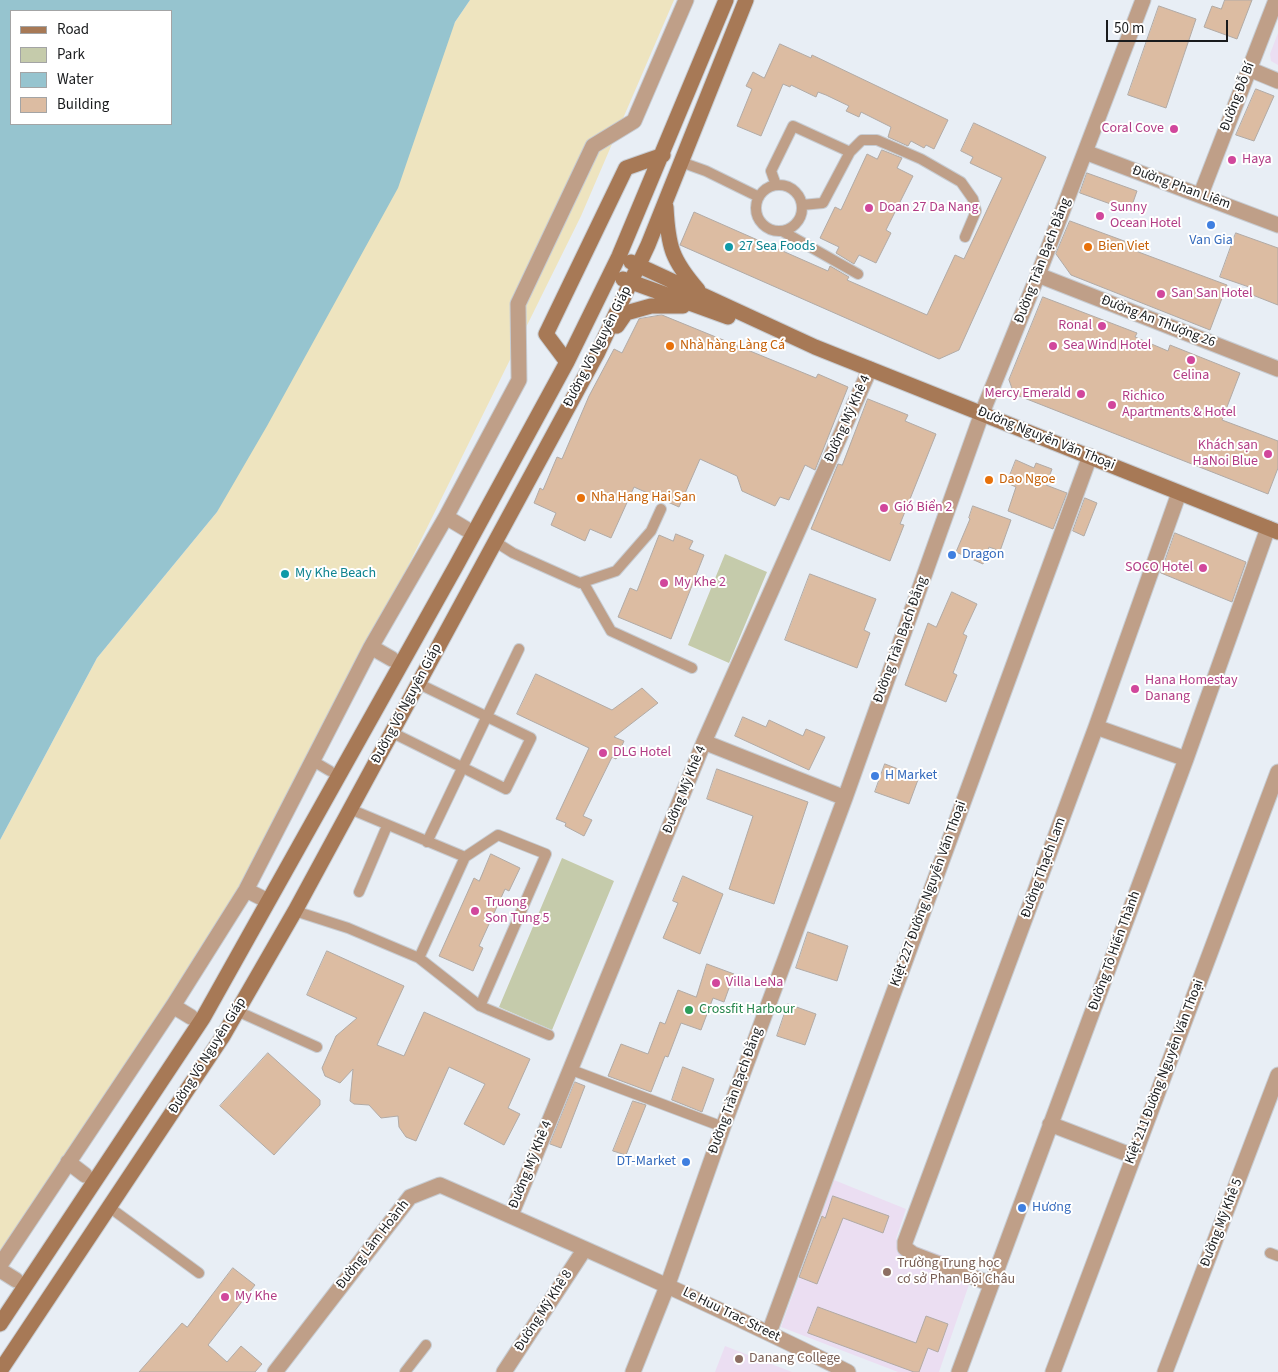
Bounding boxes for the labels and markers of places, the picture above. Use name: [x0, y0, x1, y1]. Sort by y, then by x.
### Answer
place label: Coral Cove: [1102, 121, 1164, 137]
marker: Coral Cove: [1168, 123, 1180, 135]
place label: Haya: [1242, 152, 1271, 168]
marker: Haya: [1226, 154, 1238, 166]
place label: Doan 27 Da Nang: [879, 200, 979, 216]
place label: Sunny Ocean Hotel: [1110, 200, 1181, 232]
marker: Doan 27 Da Nang: [863, 202, 875, 214]
marker: Sunny Ocean Hotel: [1094, 210, 1106, 222]
marker: Van Gia: [1205, 219, 1217, 231]
place label: Van Gia: [1189, 233, 1233, 249]
place label: 27 Sea Foods: [739, 239, 815, 255]
place label: Bien Viet: [1098, 239, 1149, 255]
marker: 27 Sea Foods: [723, 241, 735, 253]
marker: Bien Viet: [1082, 241, 1094, 253]
place label: San San Hotel: [1171, 286, 1253, 302]
marker: San San Hotel: [1155, 288, 1167, 300]
place label: Ronal: [1058, 318, 1092, 334]
marker: Ronal: [1096, 320, 1108, 332]
place label: Nhà hàng Làng Cá: [680, 338, 785, 354]
place label: Sea Wind Hotel: [1063, 338, 1151, 354]
marker: Nhà hàng Làng Cá: [664, 340, 676, 352]
marker: Sea Wind Hotel: [1047, 340, 1059, 352]
marker: Celina: [1185, 354, 1197, 366]
place label: Celina: [1173, 368, 1209, 384]
place label: Mercy Emerald: [984, 386, 1071, 402]
marker: Mercy Emerald: [1075, 388, 1087, 400]
place label: Richico Apartments & Hotel: [1122, 389, 1236, 422]
marker: Richico Apartments & Hotel: [1106, 399, 1118, 411]
place label: Khách sạn HaNoi Blue: [1193, 438, 1258, 471]
marker: Khách sạn HaNoi Blue: [1262, 448, 1274, 460]
place label: Dao Ngoe: [999, 472, 1056, 488]
marker: Dao Ngoe: [983, 474, 995, 486]
place label: Nha Hang Hai San: [591, 490, 696, 506]
marker: Nha Hang Hai San: [575, 492, 587, 504]
place label: Gió Biển 2: [894, 500, 953, 516]
marker: Gió Biển 2: [878, 502, 890, 514]
place label: Dragon: [962, 547, 1004, 563]
marker: Dragon: [946, 549, 958, 561]
place label: SOCO Hotel: [1125, 560, 1193, 576]
marker: SOCO Hotel: [1197, 562, 1209, 574]
place label: My Khe Beach: [295, 566, 376, 582]
marker: My Khe Beach: [279, 568, 291, 580]
place label: My Khe 2: [674, 575, 726, 591]
marker: My Khe 2: [658, 577, 670, 589]
place label: Hana Homestay Danang: [1145, 673, 1238, 706]
marker: Hana Homestay Danang: [1129, 683, 1141, 695]
place label: DLG Hotel: [613, 745, 671, 761]
marker: DLG Hotel: [597, 747, 609, 759]
place label: H Market: [885, 768, 937, 784]
marker: H Market: [869, 770, 881, 782]
place label: Truong Son Tung 5: [485, 895, 549, 928]
marker: Truong Son Tung 5: [469, 905, 481, 917]
place label: Villa LeNa: [726, 975, 783, 991]
marker: Villa LeNa: [710, 977, 722, 989]
place label: Crossfit Harbour: [699, 1002, 795, 1018]
marker: Crossfit Harbour: [683, 1004, 695, 1016]
place label: DT-Market: [617, 1154, 676, 1170]
marker: DT-Market: [680, 1156, 692, 1168]
place label: Hương: [1032, 1200, 1071, 1216]
marker: Hương: [1016, 1202, 1028, 1214]
place label: Trường Trung học cơ sở Phan Bội Châu: [897, 1256, 1015, 1288]
marker: Trường Trung học cơ sở Phan Bội Châu: [881, 1266, 893, 1278]
place label: My Khe: [235, 1289, 277, 1305]
marker: My Khe: [219, 1291, 231, 1303]
place label: Danang College: [749, 1351, 840, 1367]
marker: Danang College: [733, 1353, 745, 1365]

